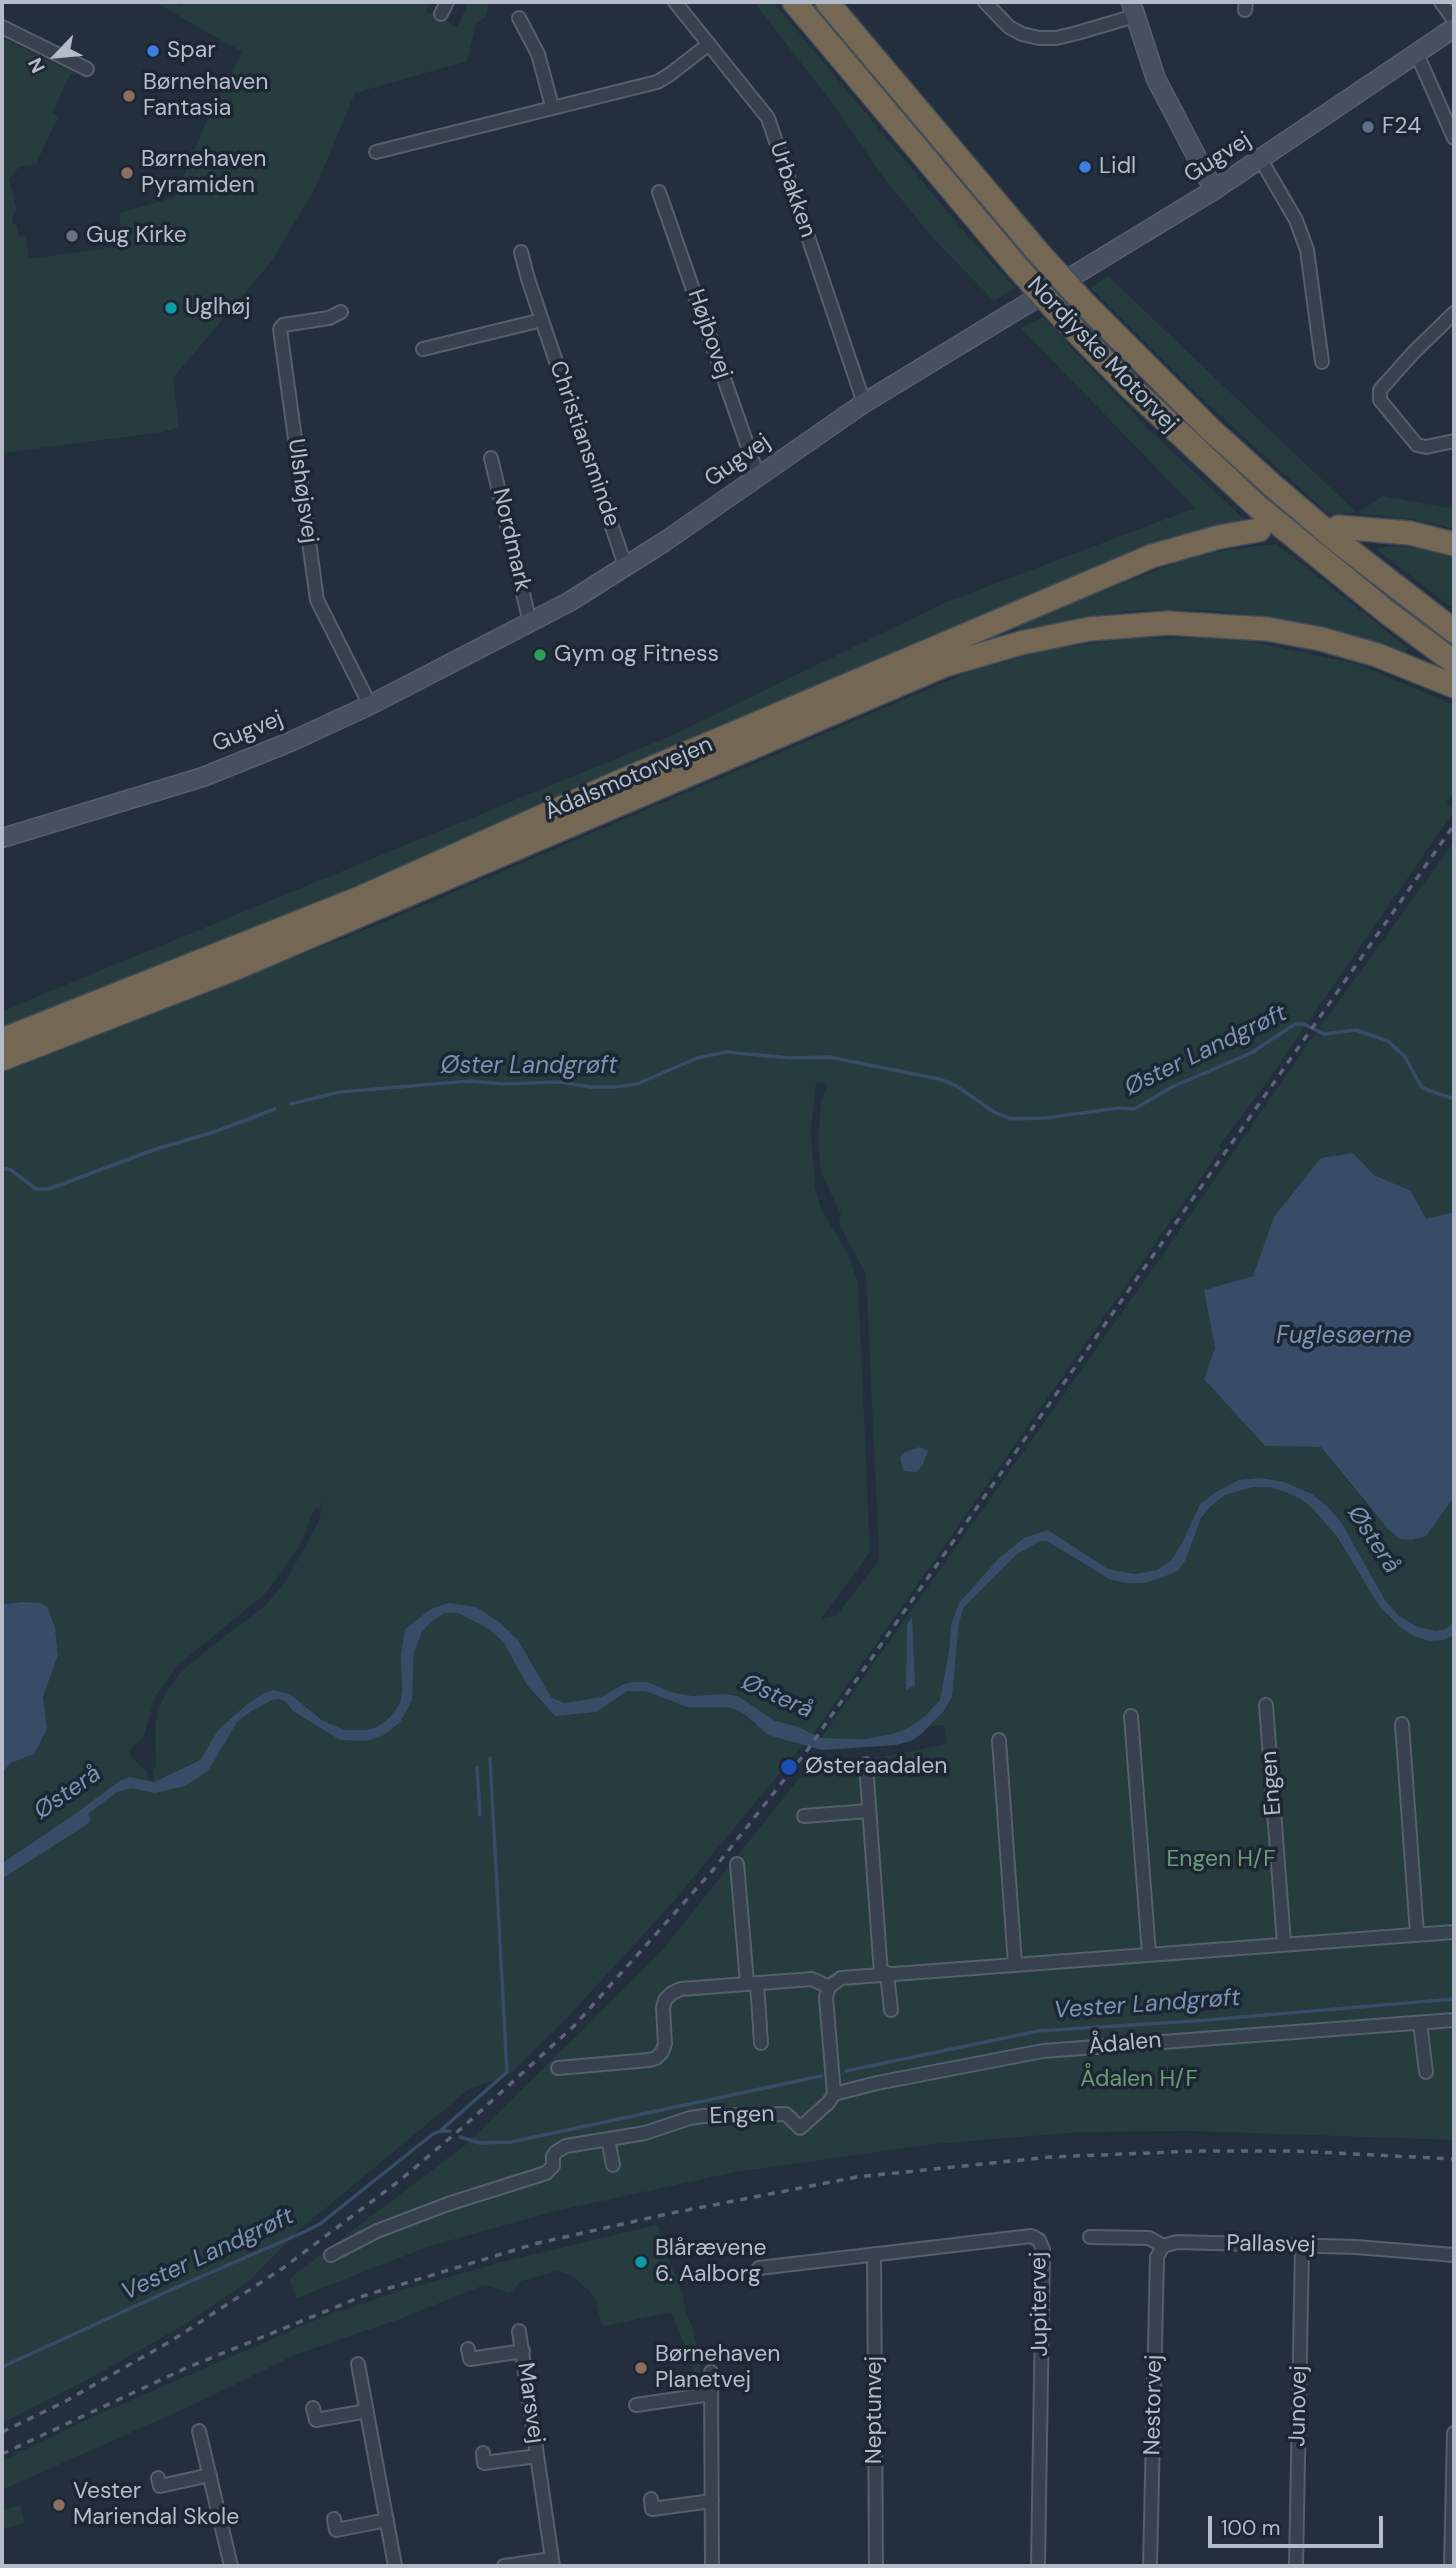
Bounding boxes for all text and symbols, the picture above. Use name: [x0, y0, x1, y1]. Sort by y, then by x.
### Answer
north arrow: [21, 21, 91, 91]
place label: Spar: [167, 37, 216, 65]
marker: Spar: [145, 43, 161, 59]
text: N: [22, 54, 51, 77]
place label: Børnehaven Fantasia: [143, 69, 268, 123]
marker: Børnehaven Fantasia: [121, 88, 137, 104]
place label: F24: [1382, 113, 1421, 141]
marker: F24: [1360, 119, 1376, 135]
street label: Gugvej: [1179, 127, 1257, 189]
street label: Urbakken: [763, 139, 821, 241]
place label: Børnehaven Pyramiden: [141, 146, 266, 200]
place label: Lidl: [1099, 153, 1136, 181]
marker: Lidl: [1077, 159, 1093, 175]
marker: Børnehaven Pyramiden: [119, 165, 135, 181]
place label: Gug Kirke: [86, 222, 187, 250]
marker: Gug Kirke: [64, 228, 80, 244]
street label: Nordjyske Motorvej: [1021, 272, 1183, 438]
street label: Højbovej: [681, 286, 737, 382]
place label: Uglhøj: [185, 294, 251, 322]
marker: Uglhøj: [163, 300, 179, 316]
street label: Christiansminde: [543, 358, 625, 530]
street label: Gugvej: [700, 429, 776, 493]
street label: Ulshøjsvej: [281, 437, 323, 545]
street label: Nordmark: [486, 486, 536, 594]
place label: Gym og Fitness: [554, 641, 719, 669]
marker: Gym og Fitness: [532, 647, 548, 663]
street label: Gugvej: [209, 705, 287, 759]
street label: Ådalsmotorvejen: [541, 731, 717, 827]
water label: Øster Landgrøft: [1120, 999, 1292, 1103]
water label: Øster Landgrøft: [441, 1053, 617, 1081]
water label: Fuglesøerne: [1276, 1323, 1412, 1351]
water label: Østerå: [1340, 1501, 1406, 1579]
water label: Østerå: [737, 1669, 817, 1725]
street label: Engen: [1256, 1750, 1288, 1816]
place label: Østeraadalen: [805, 1753, 948, 1781]
marker: Østeraadalen: [779, 1757, 799, 1777]
water label: Østerå: [29, 1760, 107, 1826]
park label: Engen H/F: [1166, 1846, 1276, 1874]
water label: Vester Landgrøft: [1053, 1984, 1241, 2026]
street label: Ådalen: [1087, 2027, 1163, 2061]
park label: Ådalen H/F: [1080, 2066, 1198, 2094]
street label: Engen: [709, 2101, 775, 2131]
water label: Vester Landgrøft: [117, 2202, 299, 2308]
street label: Pallasvej: [1226, 2230, 1316, 2260]
place label: Blårævene 6. Aalborg: [655, 2235, 766, 2289]
street label: Jupitervej: [1025, 2251, 1055, 2357]
marker: Blårævene 6. Aalborg: [633, 2254, 649, 2270]
place label: Børnehaven Planetvej: [655, 2341, 780, 2395]
street label: Nestorvej: [1139, 2354, 1169, 2456]
street label: Neptunvej: [861, 2356, 889, 2464]
marker: Børnehaven Planetvej: [633, 2360, 649, 2376]
street label: Marsvej: [511, 2361, 549, 2445]
street label: Junovej: [1284, 2365, 1314, 2447]
place label: Vester Mariendal Skole: [73, 2478, 239, 2532]
marker: Vester Mariendal Skole: [51, 2497, 67, 2513]
scale bar: [1211, 2502, 1386, 2546]
text: 100 m: [1221, 2514, 1281, 2542]

